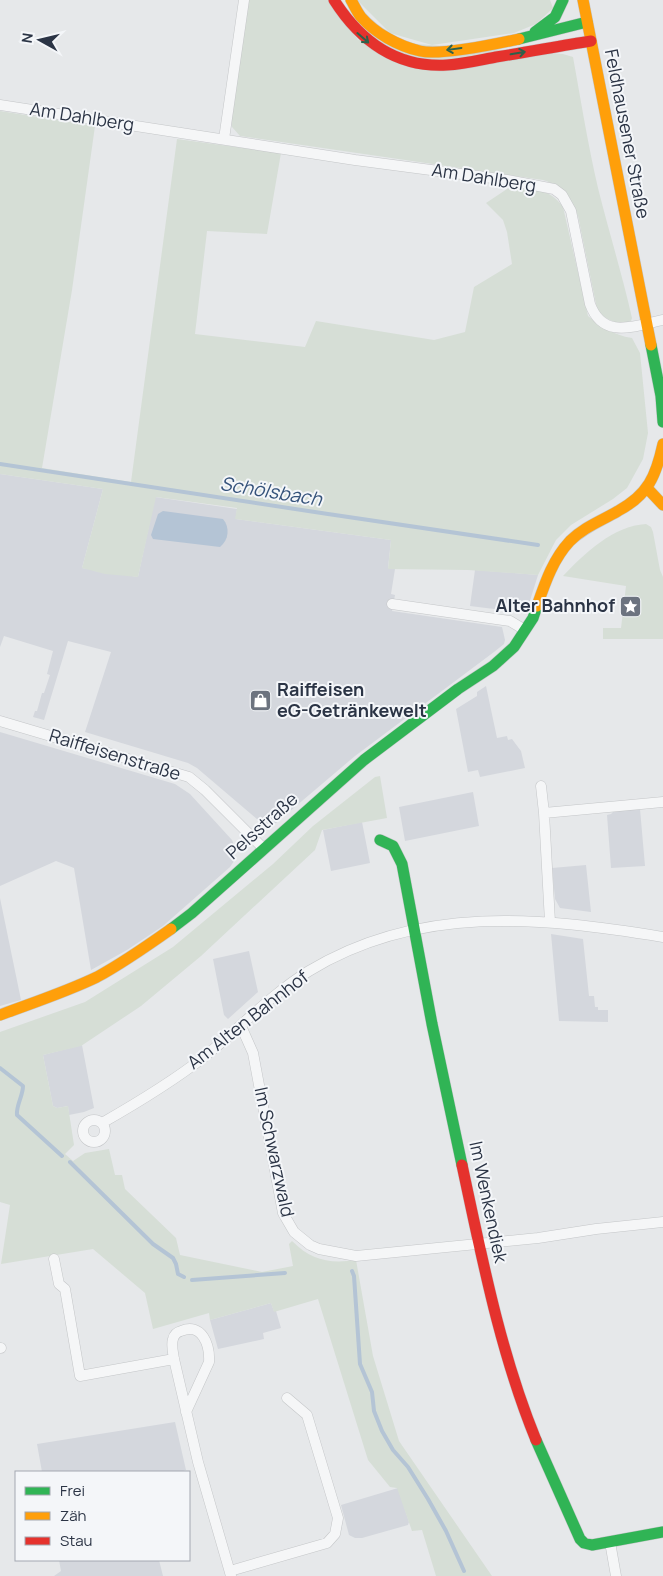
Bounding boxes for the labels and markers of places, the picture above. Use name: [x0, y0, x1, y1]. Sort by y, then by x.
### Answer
place label: Alter Bahnhof: [496, 593, 615, 617]
place icon: Alter Bahnhof: [619, 594, 643, 618]
place label: Raiffeisen eG-Getränkewelt: [277, 677, 427, 722]
shop icon: Raiffeisen eG-Getränkewelt: [249, 688, 273, 712]

